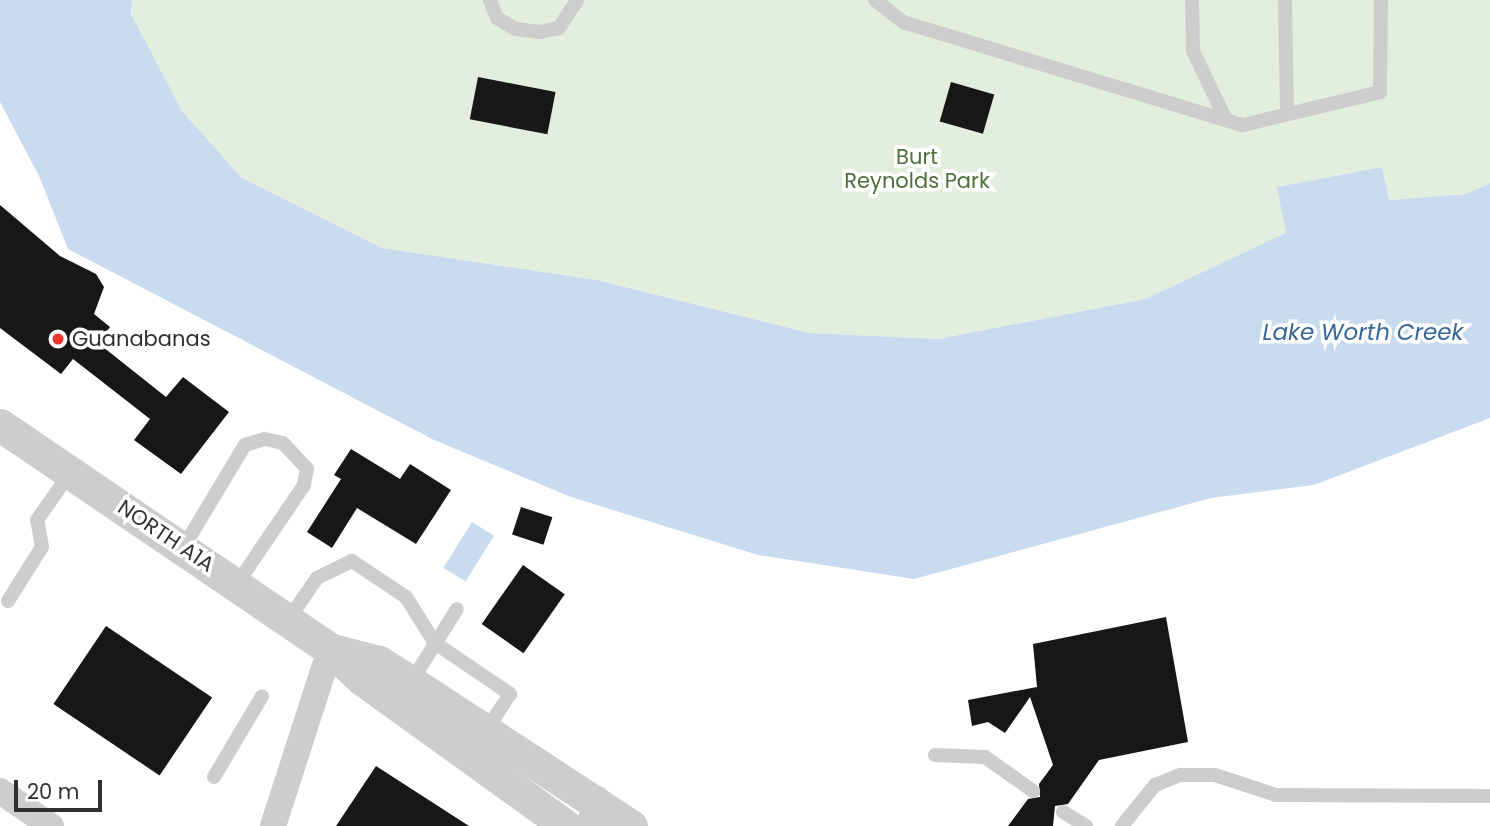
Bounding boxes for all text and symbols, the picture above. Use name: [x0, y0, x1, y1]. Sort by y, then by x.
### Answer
park label: Burt Reynolds Park: [844, 144, 990, 194]
water label: Lake Worth Creek: [1263, 318, 1463, 346]
place label: Guanabanas: [72, 326, 211, 352]
marker: Guanabanas: [50, 331, 66, 347]
street label: NORTH A1A: [113, 495, 219, 577]
scale bar: [18, 766, 105, 810]
text: 20 m: [27, 777, 80, 806]

